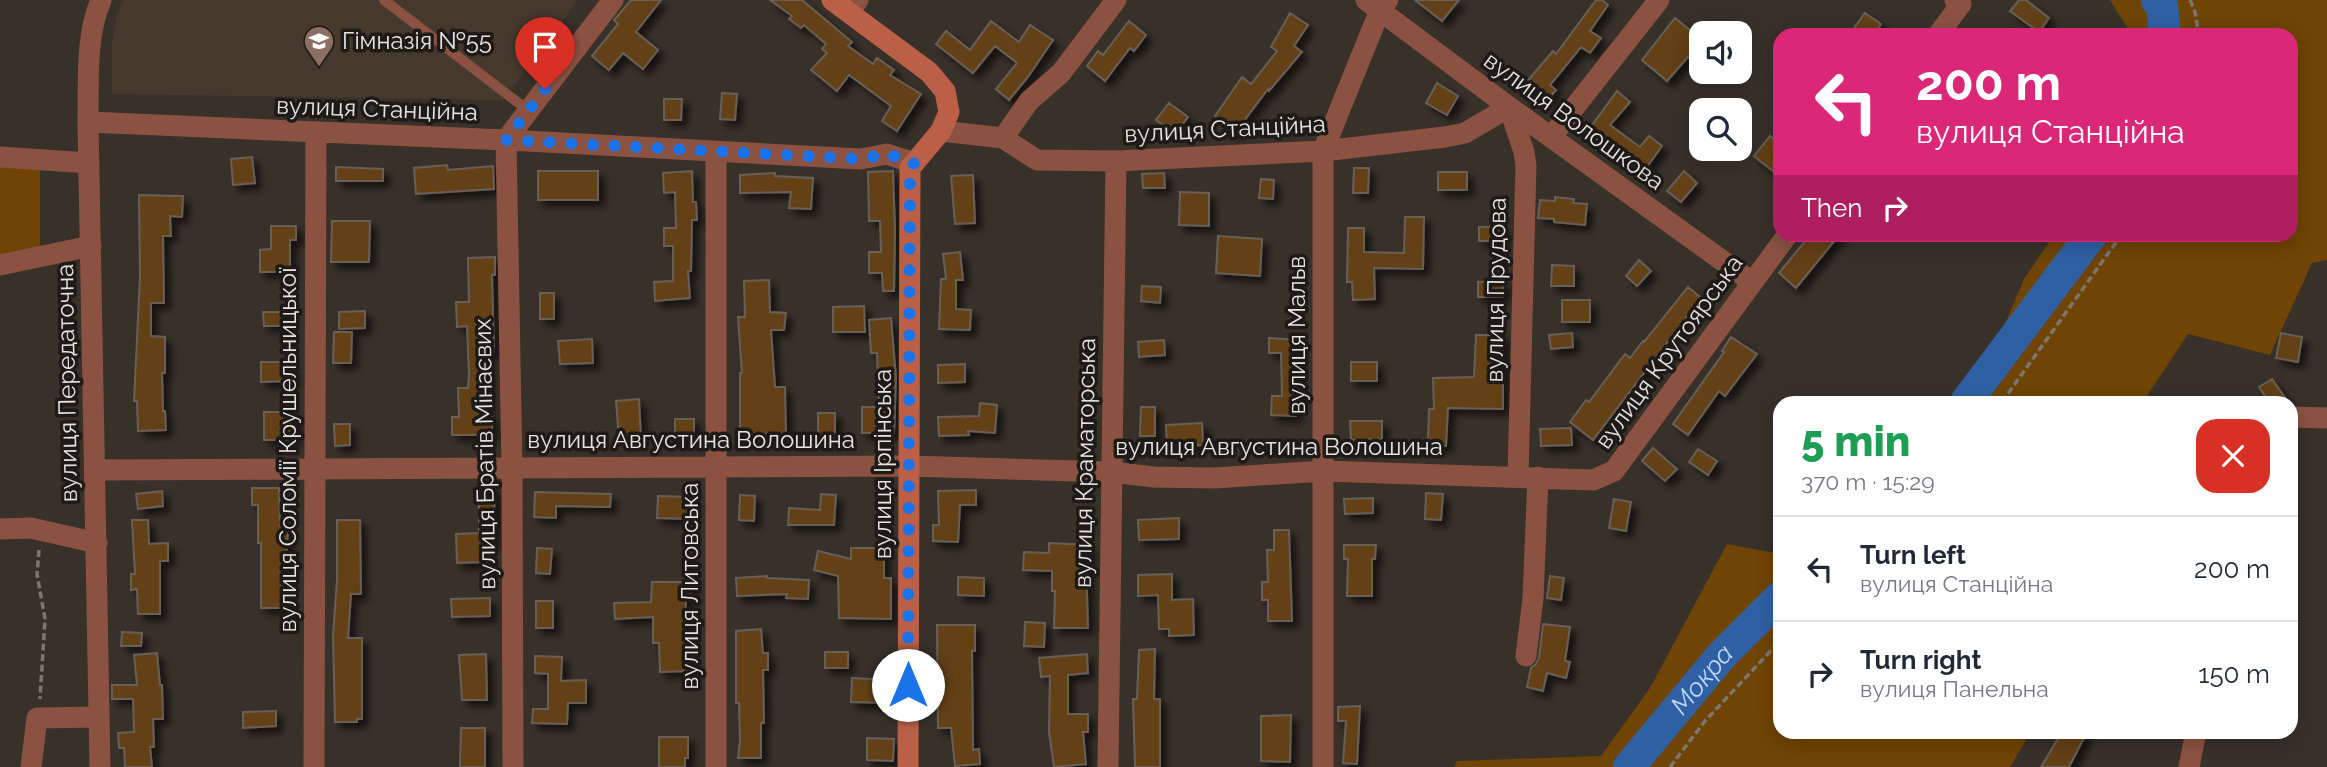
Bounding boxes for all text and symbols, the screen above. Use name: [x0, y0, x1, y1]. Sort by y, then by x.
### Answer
pin: [515, 17, 575, 89]
map controls: [1689, 21, 1752, 161]
button: sound: [1689, 21, 1752, 84]
school or university icon: Гімназія №55: [302, 24, 336, 68]
place label: Гімназія №55: [342, 26, 492, 55]
icon: arrive: [526, 28, 564, 66]
street label: вулиця Волошкова: [1479, 46, 1670, 196]
text: 200 m: [1916, 54, 2061, 111]
icon: left: [1801, 56, 1892, 147]
street label: вулиця Станційна: [276, 90, 478, 127]
button: search: [1689, 98, 1752, 161]
street label: вулиця Станційна: [1124, 109, 1326, 148]
text: вулиця Станційна: [1916, 113, 2185, 150]
icon: right: [1876, 189, 1914, 227]
text: Then: [1801, 193, 1862, 223]
street label: вулиця Прудова: [1479, 197, 1512, 383]
street label: вулиця Крутоярська: [1589, 249, 1749, 454]
street label: вулиця Мальв: [1282, 256, 1311, 414]
street label: вулиця Передаточна: [50, 264, 83, 502]
street label: вулиця Соломії Крушельницької: [273, 267, 302, 632]
street label: вулиця Братів Мінаєвих: [468, 318, 501, 590]
street label: вулиця Краматорська: [1068, 338, 1101, 588]
street label: вулиця Ірпінська: [868, 369, 897, 559]
text: 5 min: [1801, 417, 1911, 466]
button: close: [2196, 419, 2270, 493]
street label: вулиця Августина Волошина: [527, 425, 855, 454]
street label: вулиця Августина Волошина: [1115, 432, 1443, 461]
text: 370 m · 15:29: [1801, 468, 1935, 495]
street label: вулиця Литовська: [675, 483, 704, 689]
text: Turn left: [1860, 540, 1966, 570]
icon: left: [1801, 550, 1839, 588]
text: 200 m: [2194, 554, 2270, 584]
text: вулиця Станційна: [1860, 570, 2053, 597]
water label: Мокра: [1664, 638, 1739, 720]
text: Turn right: [1860, 645, 1981, 675]
position arrow: [871, 648, 945, 722]
icon: right: [1801, 655, 1839, 693]
text: 150 m: [2198, 659, 2270, 689]
text: вулиця Панельна: [1860, 675, 2049, 702]

